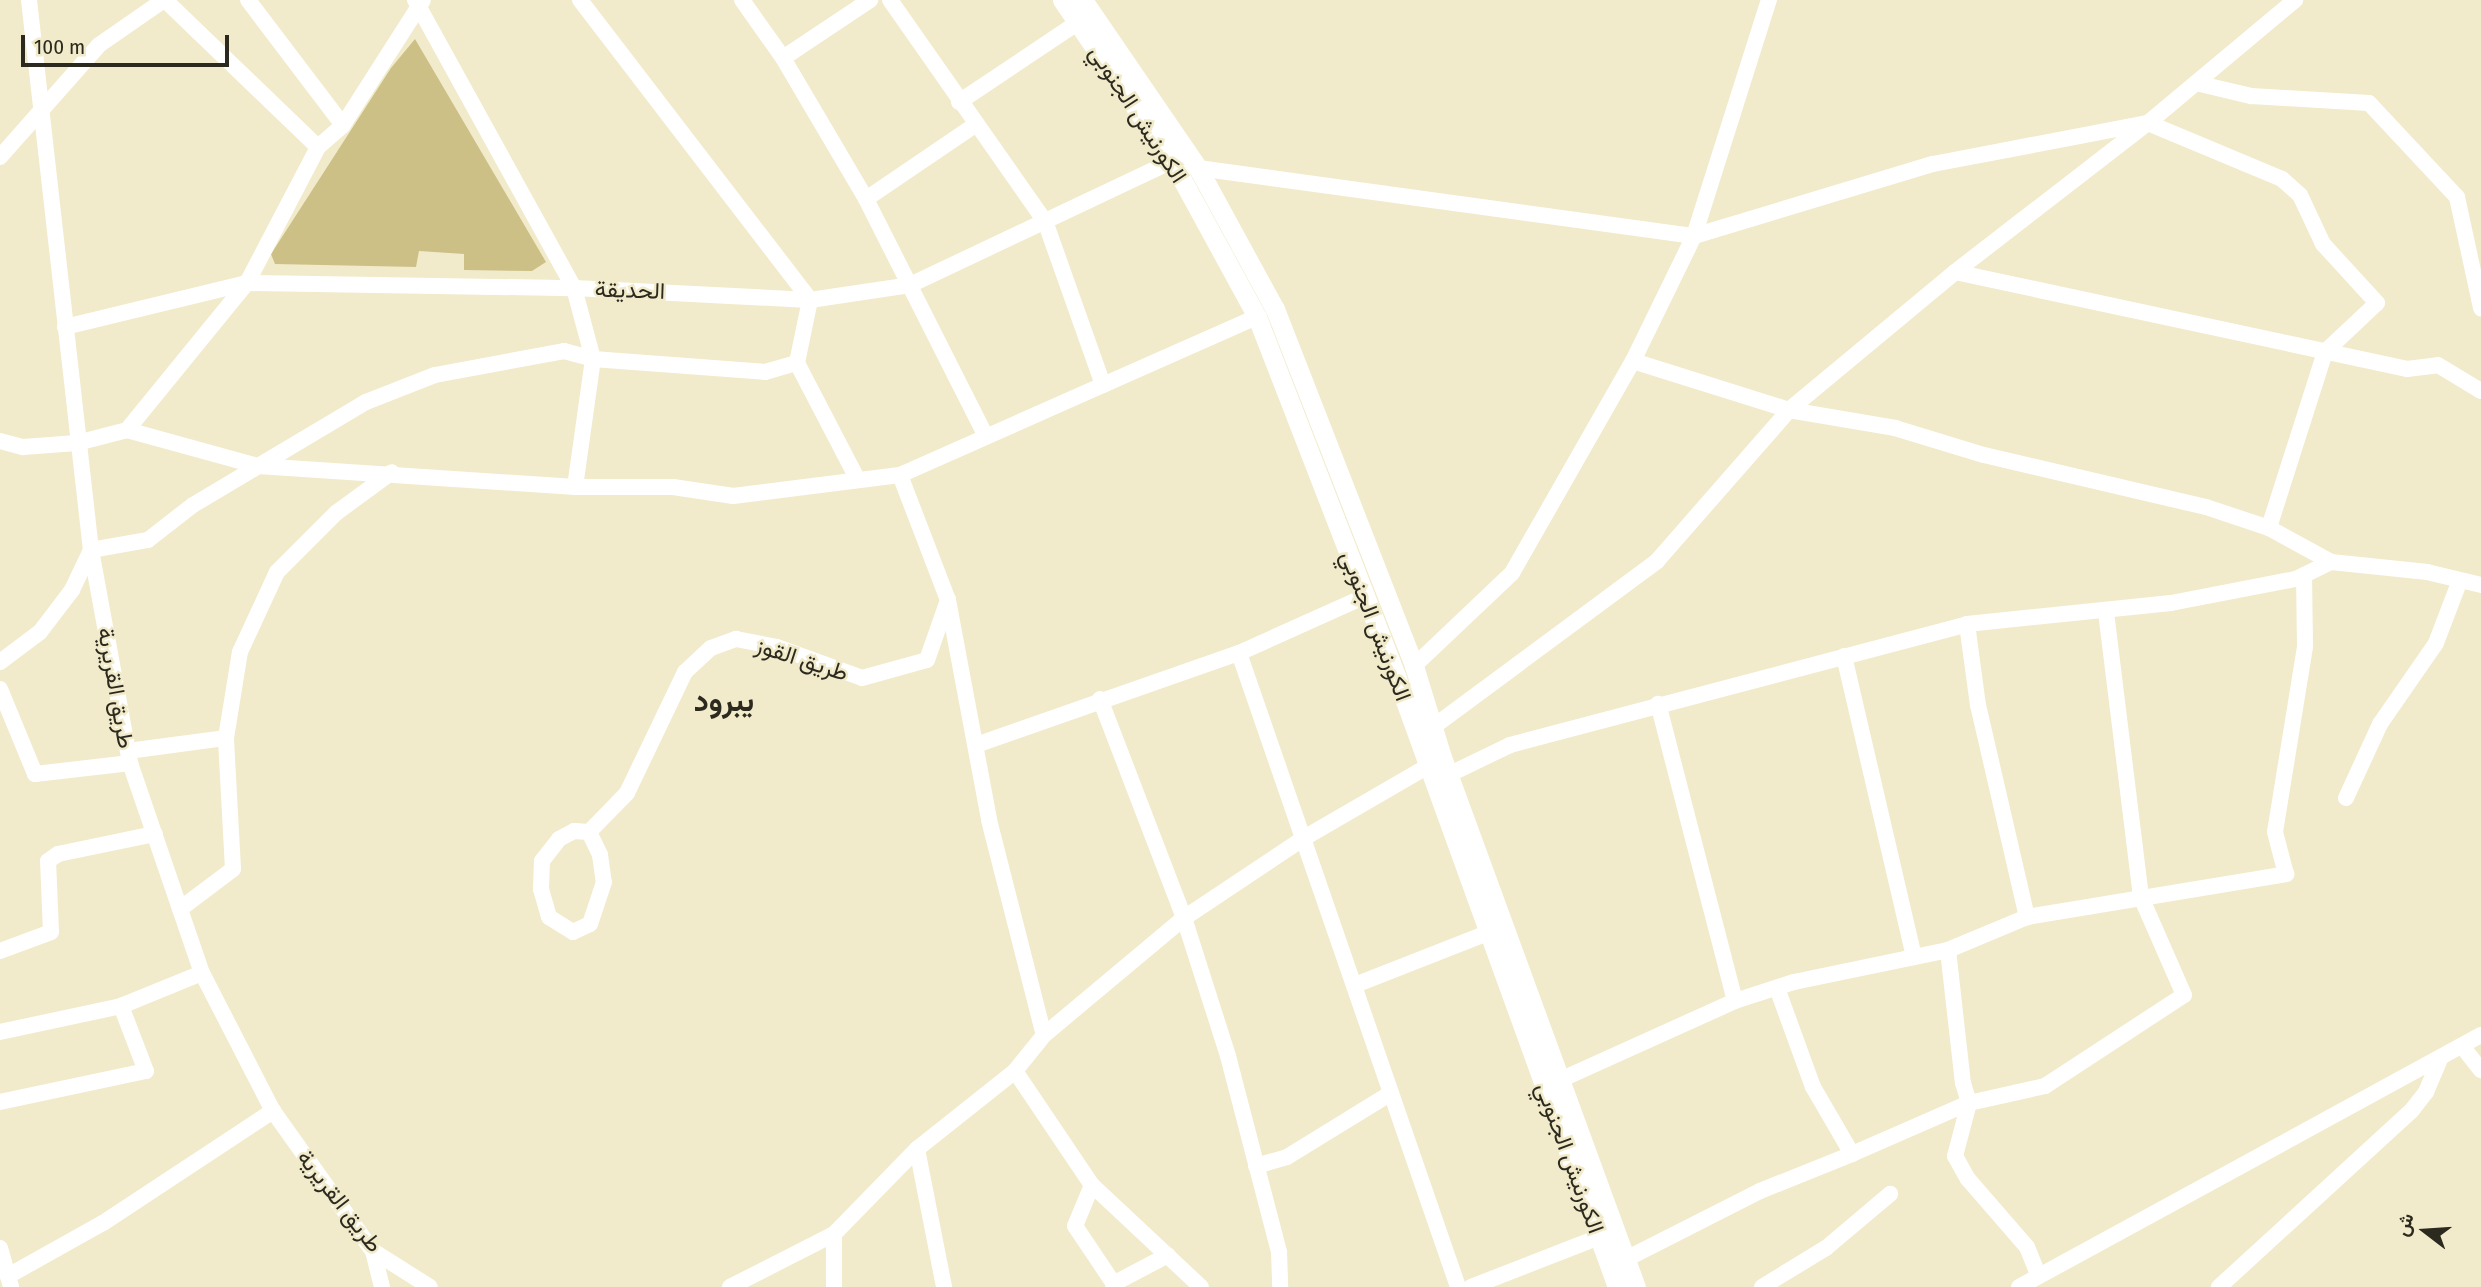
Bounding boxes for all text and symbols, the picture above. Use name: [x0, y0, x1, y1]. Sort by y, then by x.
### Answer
scale bar: [24, 21, 233, 65]
text: 100 m: [34, 34, 85, 60]
street label: الكورنيش الجنوبي: [1083, 40, 1193, 188]
street label: الحديقة: [594, 275, 666, 305]
street label: الكورنيش الجنوبي: [1335, 547, 1417, 705]
street label: طريق القريرية: [92, 625, 140, 751]
street label: طريق القوز: [752, 631, 852, 687]
district label: يبرود: [694, 683, 754, 719]
street label: الكورنيش الجنوبي: [1530, 1079, 1610, 1237]
street label: طريق القريرية: [291, 1144, 389, 1258]
north arrow: [2390, 1196, 2460, 1266]
text: ش: [2390, 1210, 2419, 1239]

